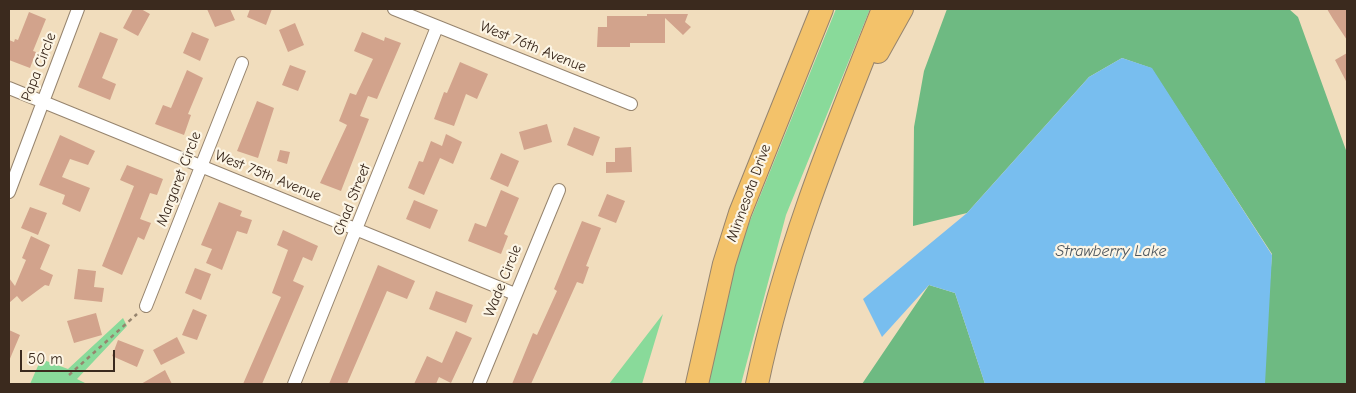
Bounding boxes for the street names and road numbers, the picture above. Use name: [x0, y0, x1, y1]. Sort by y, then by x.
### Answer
street label: West 76th Avenue: [477, 17, 589, 77]
street label: Papa Circle: [18, 30, 60, 104]
street label: Margaret Circle: [153, 129, 205, 229]
street label: Minnesota Drive: [723, 142, 775, 244]
street label: West 75th Avenue: [212, 146, 324, 206]
street label: Chad Street: [330, 162, 374, 238]
street label: Wade Circle: [480, 242, 526, 320]

